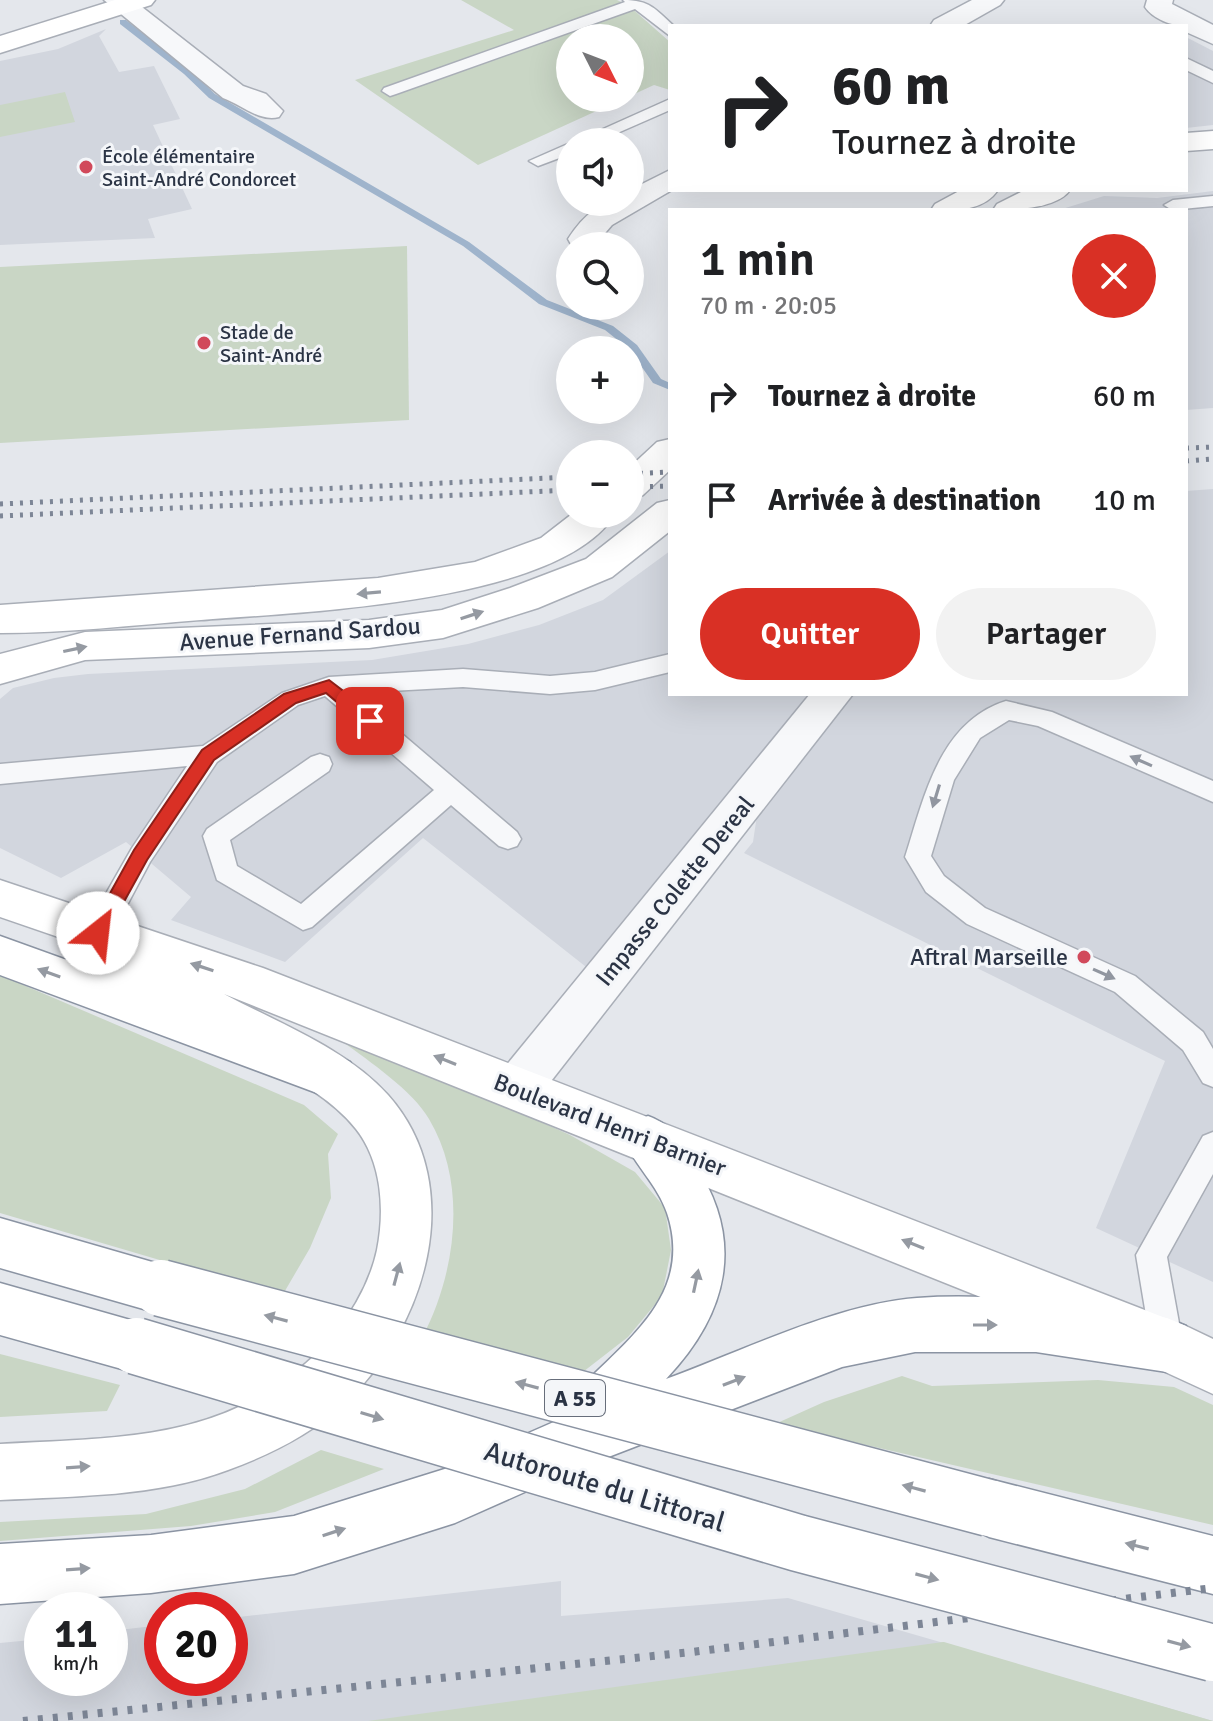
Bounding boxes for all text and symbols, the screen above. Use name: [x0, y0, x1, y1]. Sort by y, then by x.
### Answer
north arrow: [556, 24, 644, 112]
map controls: [556, 24, 644, 528]
text: 60 m: [832, 51, 950, 120]
icon: right: [700, 56, 804, 160]
text: Tournez à droite: [832, 120, 1076, 165]
button: sound: [556, 128, 644, 216]
place label: École élémentaire Saint-André Condorcet: [102, 144, 296, 192]
marker: École élémentaire Saint-André Condorcet: [77, 158, 95, 176]
text: 1 min: [700, 230, 815, 289]
button: search: [556, 232, 644, 320]
button: close: [1072, 234, 1156, 318]
text: 70 m · 20:05: [700, 290, 837, 322]
place label: Stade de Saint-André: [220, 320, 322, 368]
marker: Stade de Saint-André: [195, 334, 213, 352]
button: +: [556, 336, 644, 424]
icon: right: [700, 374, 744, 418]
text: Tournez à droite: [768, 378, 976, 415]
text: 60 m: [1093, 378, 1156, 415]
button: −: [556, 440, 644, 528]
icon: arrive: [700, 478, 744, 522]
text: Arrivée à destination: [768, 482, 1041, 519]
text: 10 m: [1093, 482, 1156, 519]
one-way arrow: [356, 586, 381, 599]
button: Quitter: [700, 588, 920, 680]
button: Partager: [936, 588, 1156, 680]
one-way arrow: [461, 608, 485, 620]
street label: Avenue Fernand Sardou: [178, 611, 422, 657]
one-way arrow: [63, 642, 88, 654]
pin: [336, 687, 404, 755]
icon: arrive: [348, 699, 392, 743]
one-way arrow: [1130, 754, 1153, 767]
one-way arrow: [930, 785, 942, 809]
street label: Impasse Colette Dereal: [589, 790, 761, 992]
position arrow: [56, 891, 140, 975]
place label: Aftral Marseille: [910, 942, 1068, 972]
marker: Aftral Marseille: [1075, 948, 1093, 966]
one-way arrow: [190, 961, 214, 973]
one-way arrow: [37, 966, 61, 979]
one-way arrow: [1092, 967, 1116, 981]
one-way arrow: [433, 1053, 457, 1066]
street label: Boulevard Henri Barnier: [490, 1067, 731, 1183]
one-way arrow: [901, 1237, 925, 1250]
one-way arrow: [392, 1262, 404, 1287]
one-way arrow: [690, 1268, 703, 1293]
one-way arrow: [263, 1312, 288, 1324]
one-way arrow: [973, 1319, 998, 1331]
one-way arrow: [723, 1374, 747, 1387]
one-way arrow: [514, 1379, 539, 1391]
road number: A 55: [545, 1380, 605, 1416]
one-way arrow: [360, 1410, 384, 1423]
street label: Autoroute du Littoral: [480, 1434, 729, 1540]
one-way arrow: [66, 1460, 91, 1473]
one-way arrow: [901, 1481, 925, 1494]
one-way arrow: [323, 1526, 347, 1538]
one-way arrow: [1125, 1539, 1150, 1551]
one-way arrow: [66, 1562, 91, 1575]
one-way arrow: [915, 1572, 940, 1584]
speed limit sign: 20: [144, 1592, 248, 1696]
text: 11: [54, 1609, 98, 1659]
one-way arrow: [1166, 1638, 1191, 1650]
text: km/h: [53, 1651, 99, 1676]

